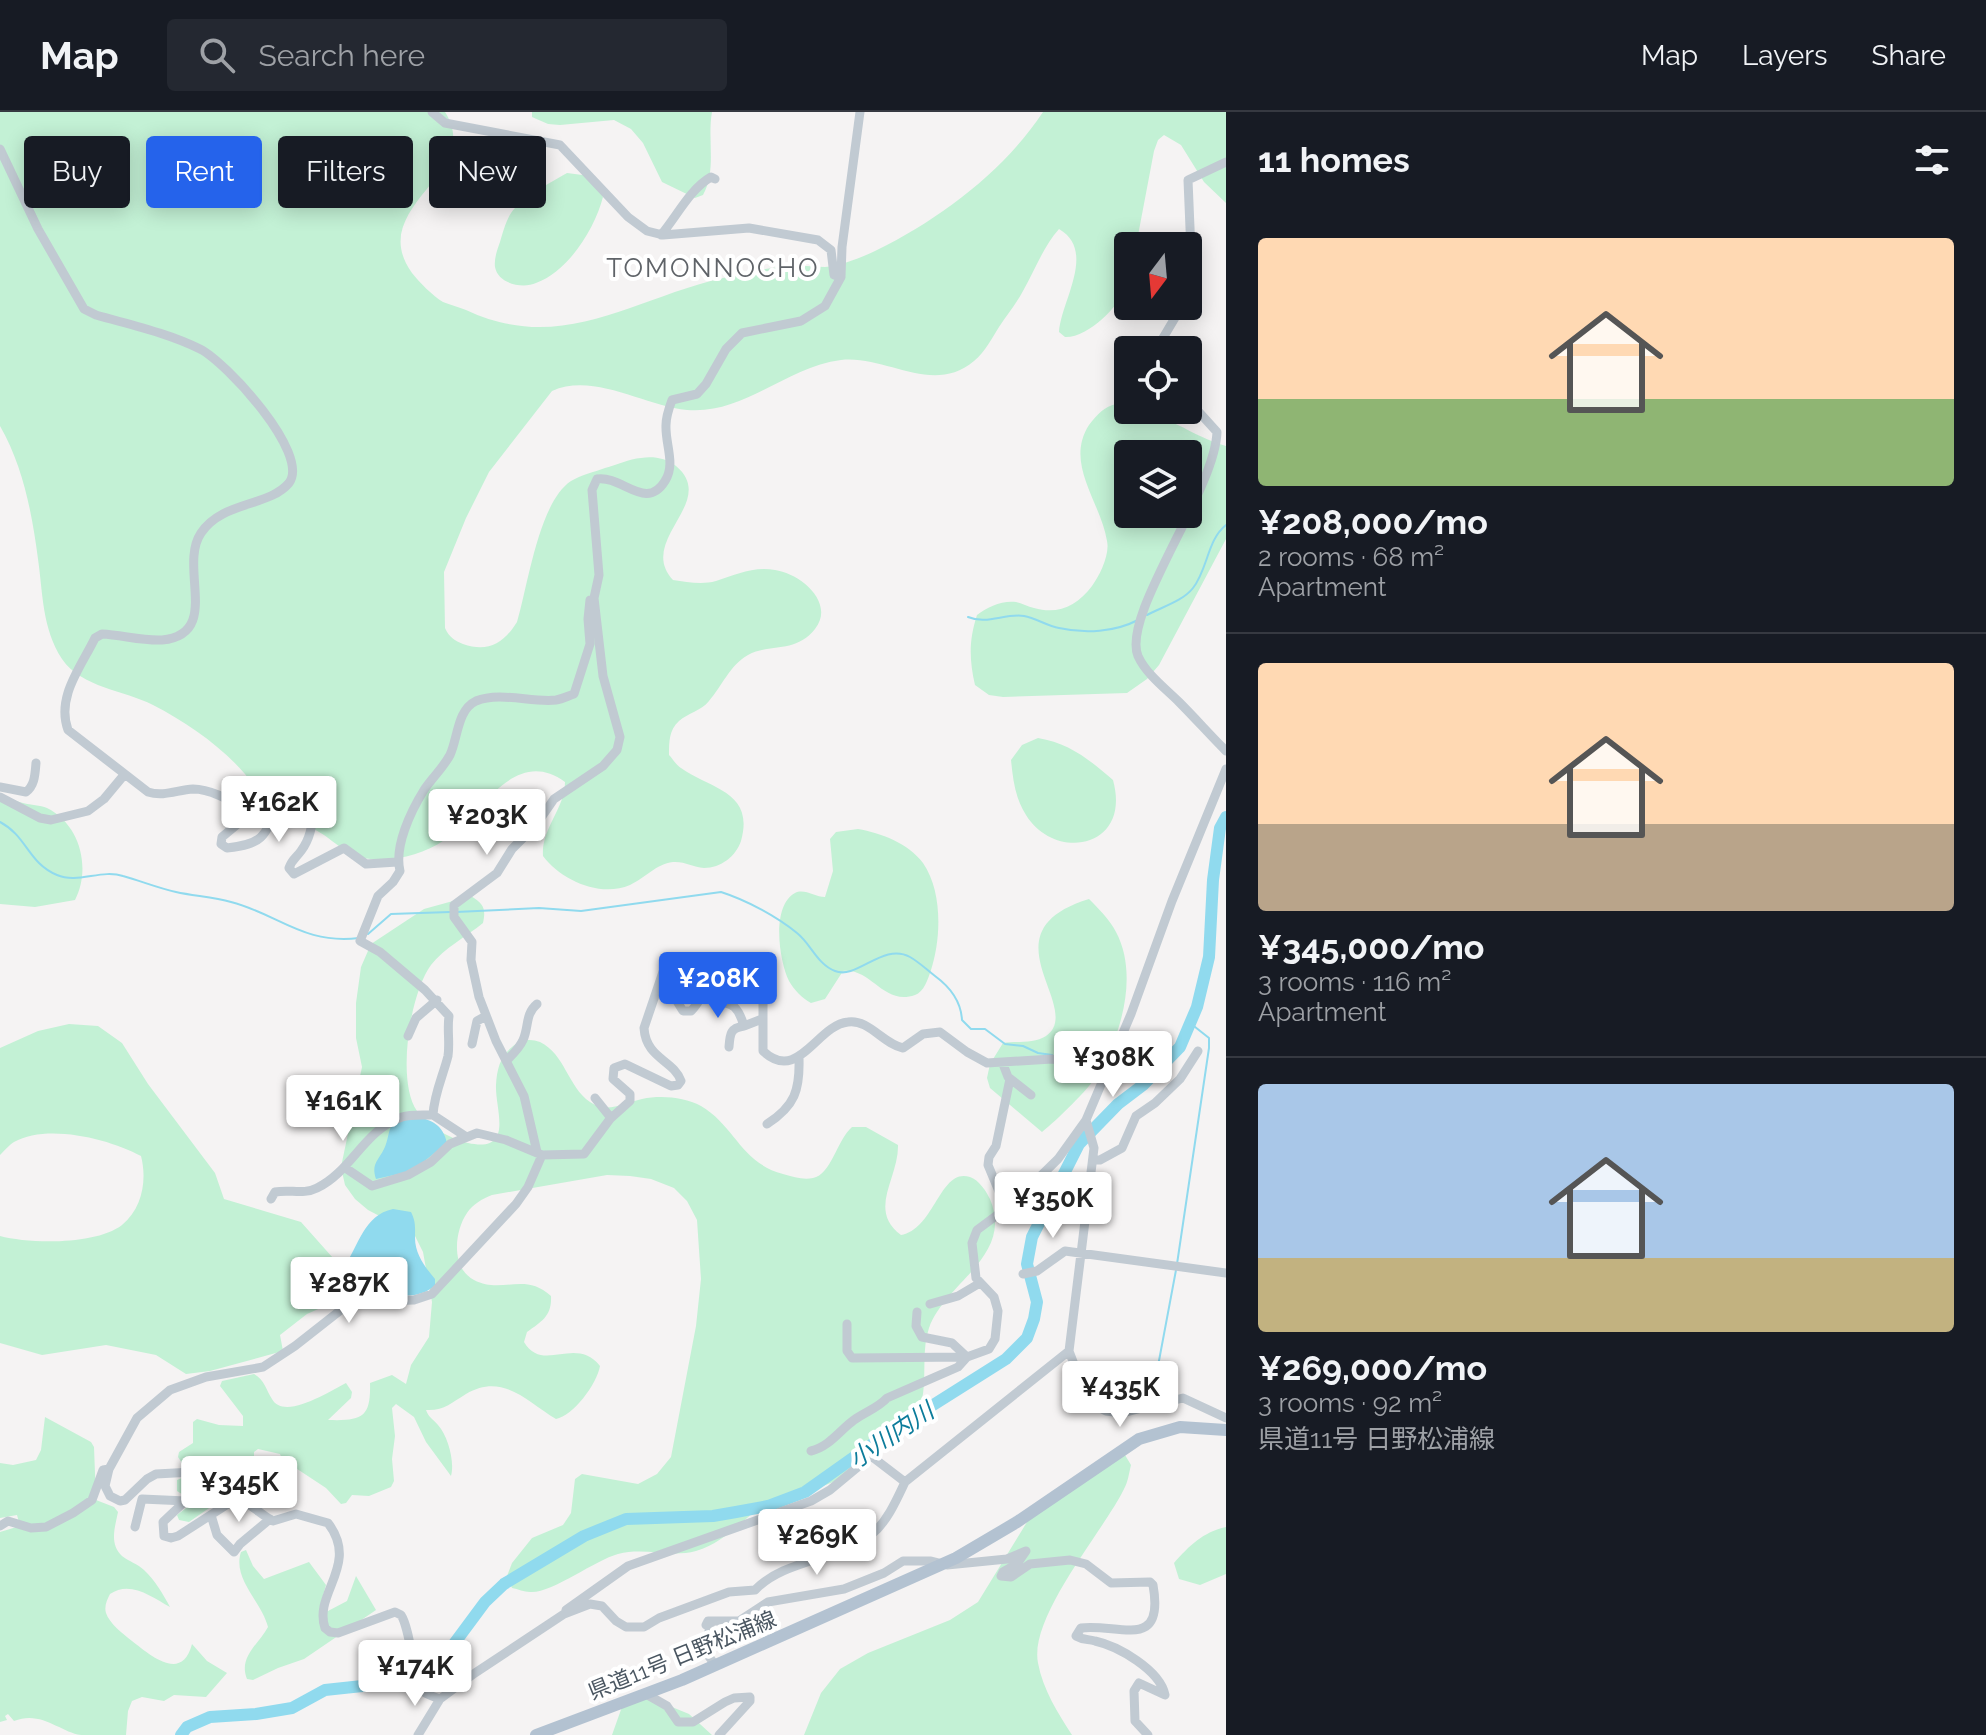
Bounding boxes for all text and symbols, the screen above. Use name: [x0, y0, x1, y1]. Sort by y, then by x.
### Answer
search box: [167, 19, 727, 91]
text: Map: [40, 33, 119, 78]
icon: search: [195, 33, 239, 77]
text: Search here: [259, 38, 425, 73]
text: Map: [1641, 39, 1698, 72]
text: Layers: [1742, 39, 1828, 72]
text: Share: [1872, 39, 1946, 72]
chip: Buy: [24, 136, 130, 208]
chip: Rent: [146, 136, 262, 208]
chip: Filters: [278, 136, 413, 208]
chip: New: [429, 136, 546, 208]
icon: filters: [1910, 138, 1954, 182]
text: 11 homes: [1258, 140, 1410, 180]
north arrow: [1114, 232, 1202, 320]
map controls: [1114, 232, 1202, 528]
district label: TOMONNOCHO: [606, 253, 820, 283]
icon: home: [1534, 290, 1678, 434]
button: locate: [1114, 336, 1202, 424]
button: layers: [1114, 440, 1202, 528]
text: ¥208,000/mo: [1258, 502, 1488, 542]
text: 2 rooms · 68 m²: [1258, 542, 1444, 572]
text: Apartment: [1258, 572, 1387, 602]
icon: home: [1534, 715, 1678, 859]
pin: ¥162K: [223, 776, 335, 844]
text: ¥162K: [239, 787, 319, 817]
pin: ¥203K: [431, 789, 543, 857]
text: ¥203K: [446, 800, 528, 830]
text: ¥345,000/mo: [1258, 927, 1484, 967]
pin: ¥208K: [662, 952, 774, 1020]
text: ¥208K: [677, 963, 759, 993]
text: 3 rooms · 116 m²: [1258, 967, 1451, 997]
text: Apartment: [1258, 997, 1387, 1027]
pin: ¥308K: [1057, 1031, 1169, 1099]
text: ¥308K: [1072, 1042, 1154, 1072]
pin: ¥161K: [287, 1075, 399, 1143]
text: ¥161K: [304, 1086, 382, 1116]
icon: home: [1534, 1136, 1678, 1280]
pin: ¥350K: [997, 1172, 1109, 1240]
text: ¥350K: [1013, 1183, 1093, 1213]
pin: ¥287K: [293, 1257, 405, 1325]
text: ¥287K: [309, 1268, 389, 1298]
text: ¥269,000/mo: [1258, 1348, 1487, 1388]
pin: ¥435K: [1064, 1361, 1176, 1429]
text: ¥435K: [1080, 1372, 1160, 1402]
text: 3 rooms · 92 m²: [1258, 1388, 1442, 1418]
water label: 小川内川: [843, 1394, 941, 1474]
text: 県道11号 日野松浦線: [1258, 1424, 1495, 1454]
pin: ¥345K: [183, 1456, 295, 1524]
text: ¥345K: [199, 1467, 279, 1497]
pin: ¥269K: [761, 1509, 873, 1577]
text: ¥269K: [776, 1520, 858, 1550]
street label: 県道11号 日野松浦線: [584, 1605, 780, 1705]
pin: ¥174K: [359, 1640, 471, 1708]
text: ¥174K: [376, 1651, 454, 1681]

